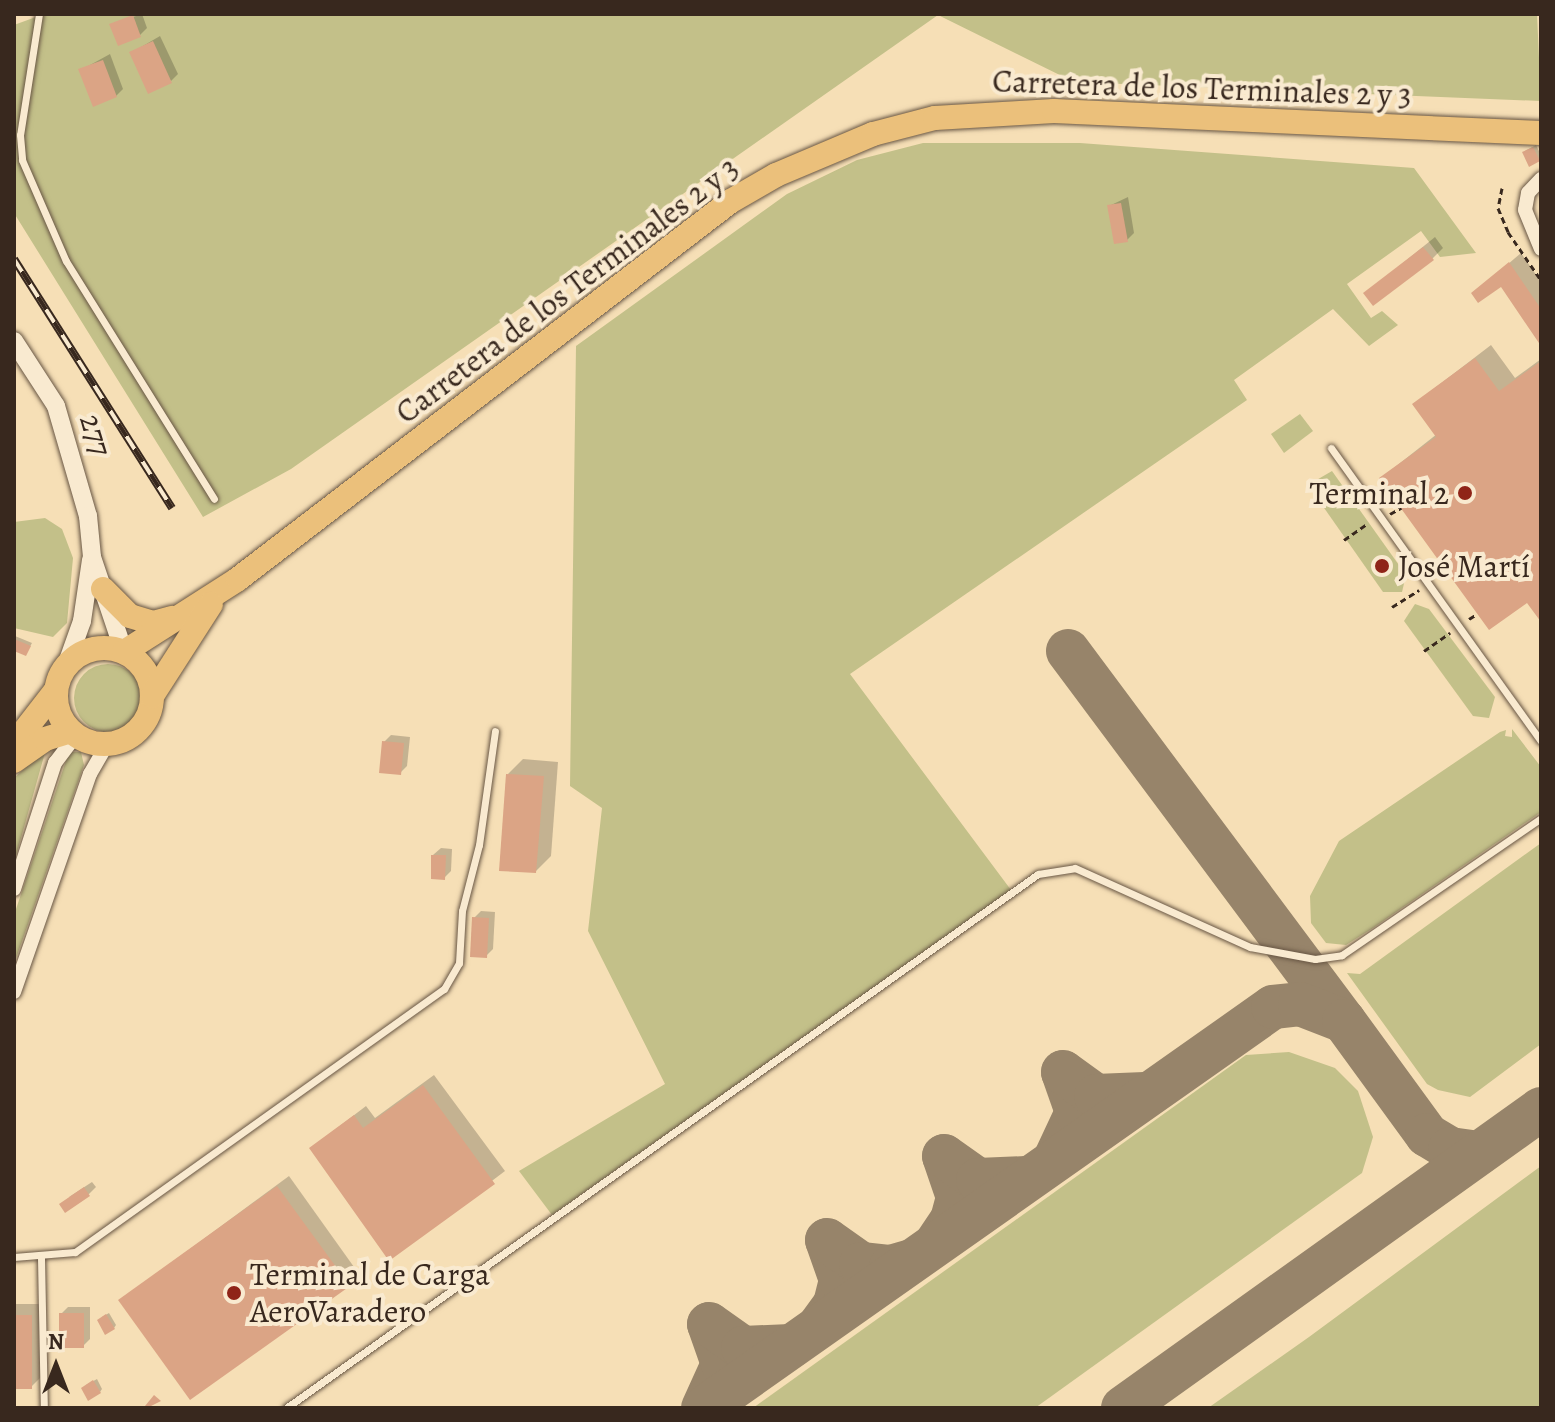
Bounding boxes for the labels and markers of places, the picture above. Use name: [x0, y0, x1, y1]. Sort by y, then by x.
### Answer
place label: Terminal 2: [1309, 474, 1449, 512]
marker: Terminal 2: [1456, 484, 1474, 502]
place label: José Martí: [1398, 547, 1530, 585]
marker: José Martí: [1373, 557, 1391, 575]
place label: Terminal de Carga AeroVaradero: [250, 1256, 490, 1331]
marker: Terminal de Carga AeroVaradero: [225, 1284, 243, 1302]

